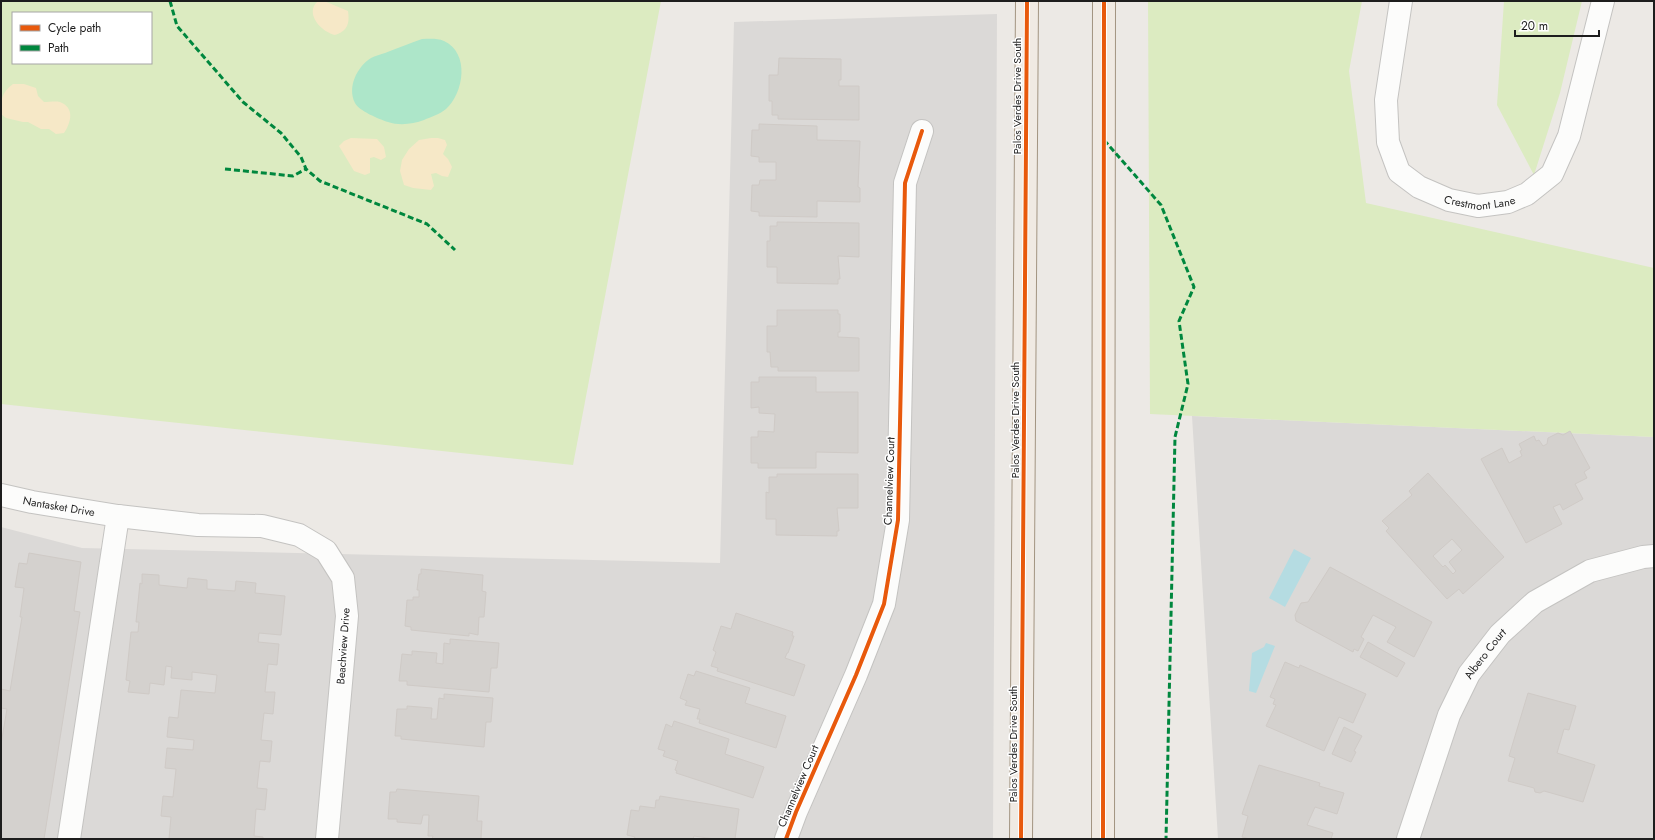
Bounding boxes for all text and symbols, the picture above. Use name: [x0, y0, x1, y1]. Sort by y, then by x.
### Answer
legend: [12, 12, 152, 64]
scale bar: [1515, 12, 1599, 38]
text: 20 m: [1521, 17, 1548, 35]
text: Cycle path: [48, 19, 101, 37]
street label: Palos Verdes Drive South: [1009, 38, 1025, 154]
text: Path: [48, 39, 69, 57]
street label: Crestmont Lane: [1441, 191, 1518, 214]
street label: Palos Verdes Drive South: [1007, 362, 1023, 478]
street label: Channelview Court: [879, 436, 899, 525]
street label: Nantasket Drive: [21, 492, 96, 520]
street label: Beachview Drive: [332, 607, 354, 685]
street label: Albero Court: [1460, 624, 1510, 682]
street label: Palos Verdes Drive South: [1005, 686, 1021, 802]
street label: Channelview Court: [773, 742, 823, 830]

